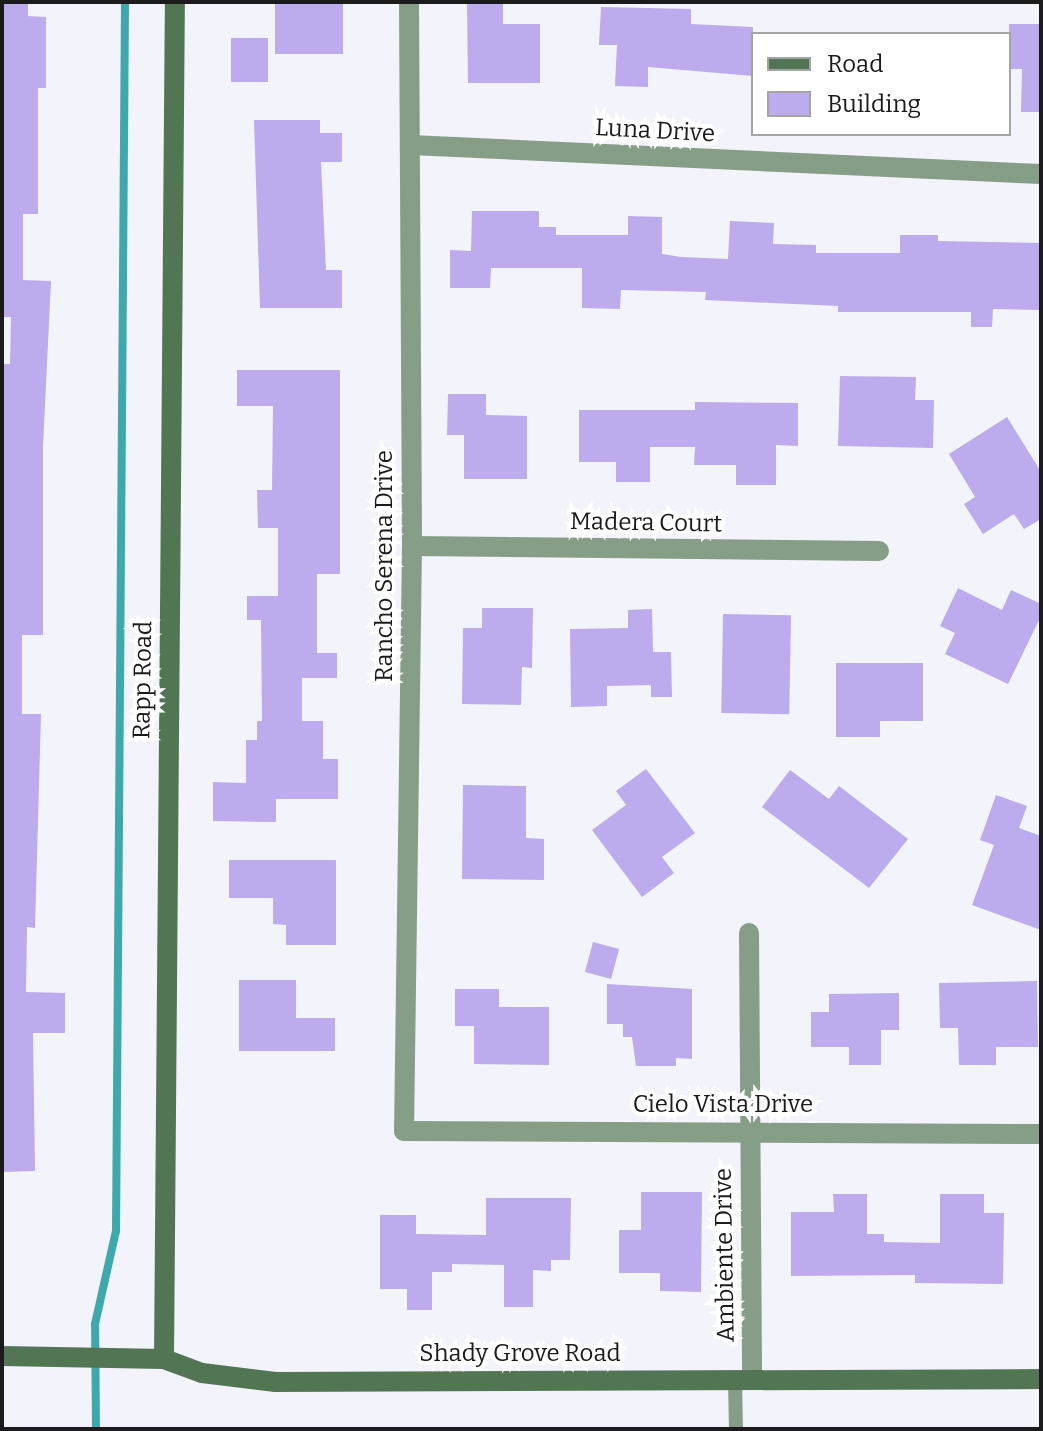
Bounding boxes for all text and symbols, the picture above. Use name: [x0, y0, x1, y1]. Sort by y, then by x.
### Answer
legend: [751, 32, 1011, 136]
text: Road: [827, 50, 883, 78]
text: Building: [827, 90, 921, 118]
street label: Luna Drive: [594, 113, 716, 149]
street label: Rancho Serena Drive: [371, 450, 399, 682]
street label: Madera Court: [570, 507, 722, 539]
street label: Rapp Road: [128, 621, 158, 739]
street label: Cielo Vista Drive: [633, 1091, 813, 1119]
street label: Ambiente Drive: [709, 1168, 741, 1342]
street label: Shady Grove Road: [419, 1340, 621, 1368]

